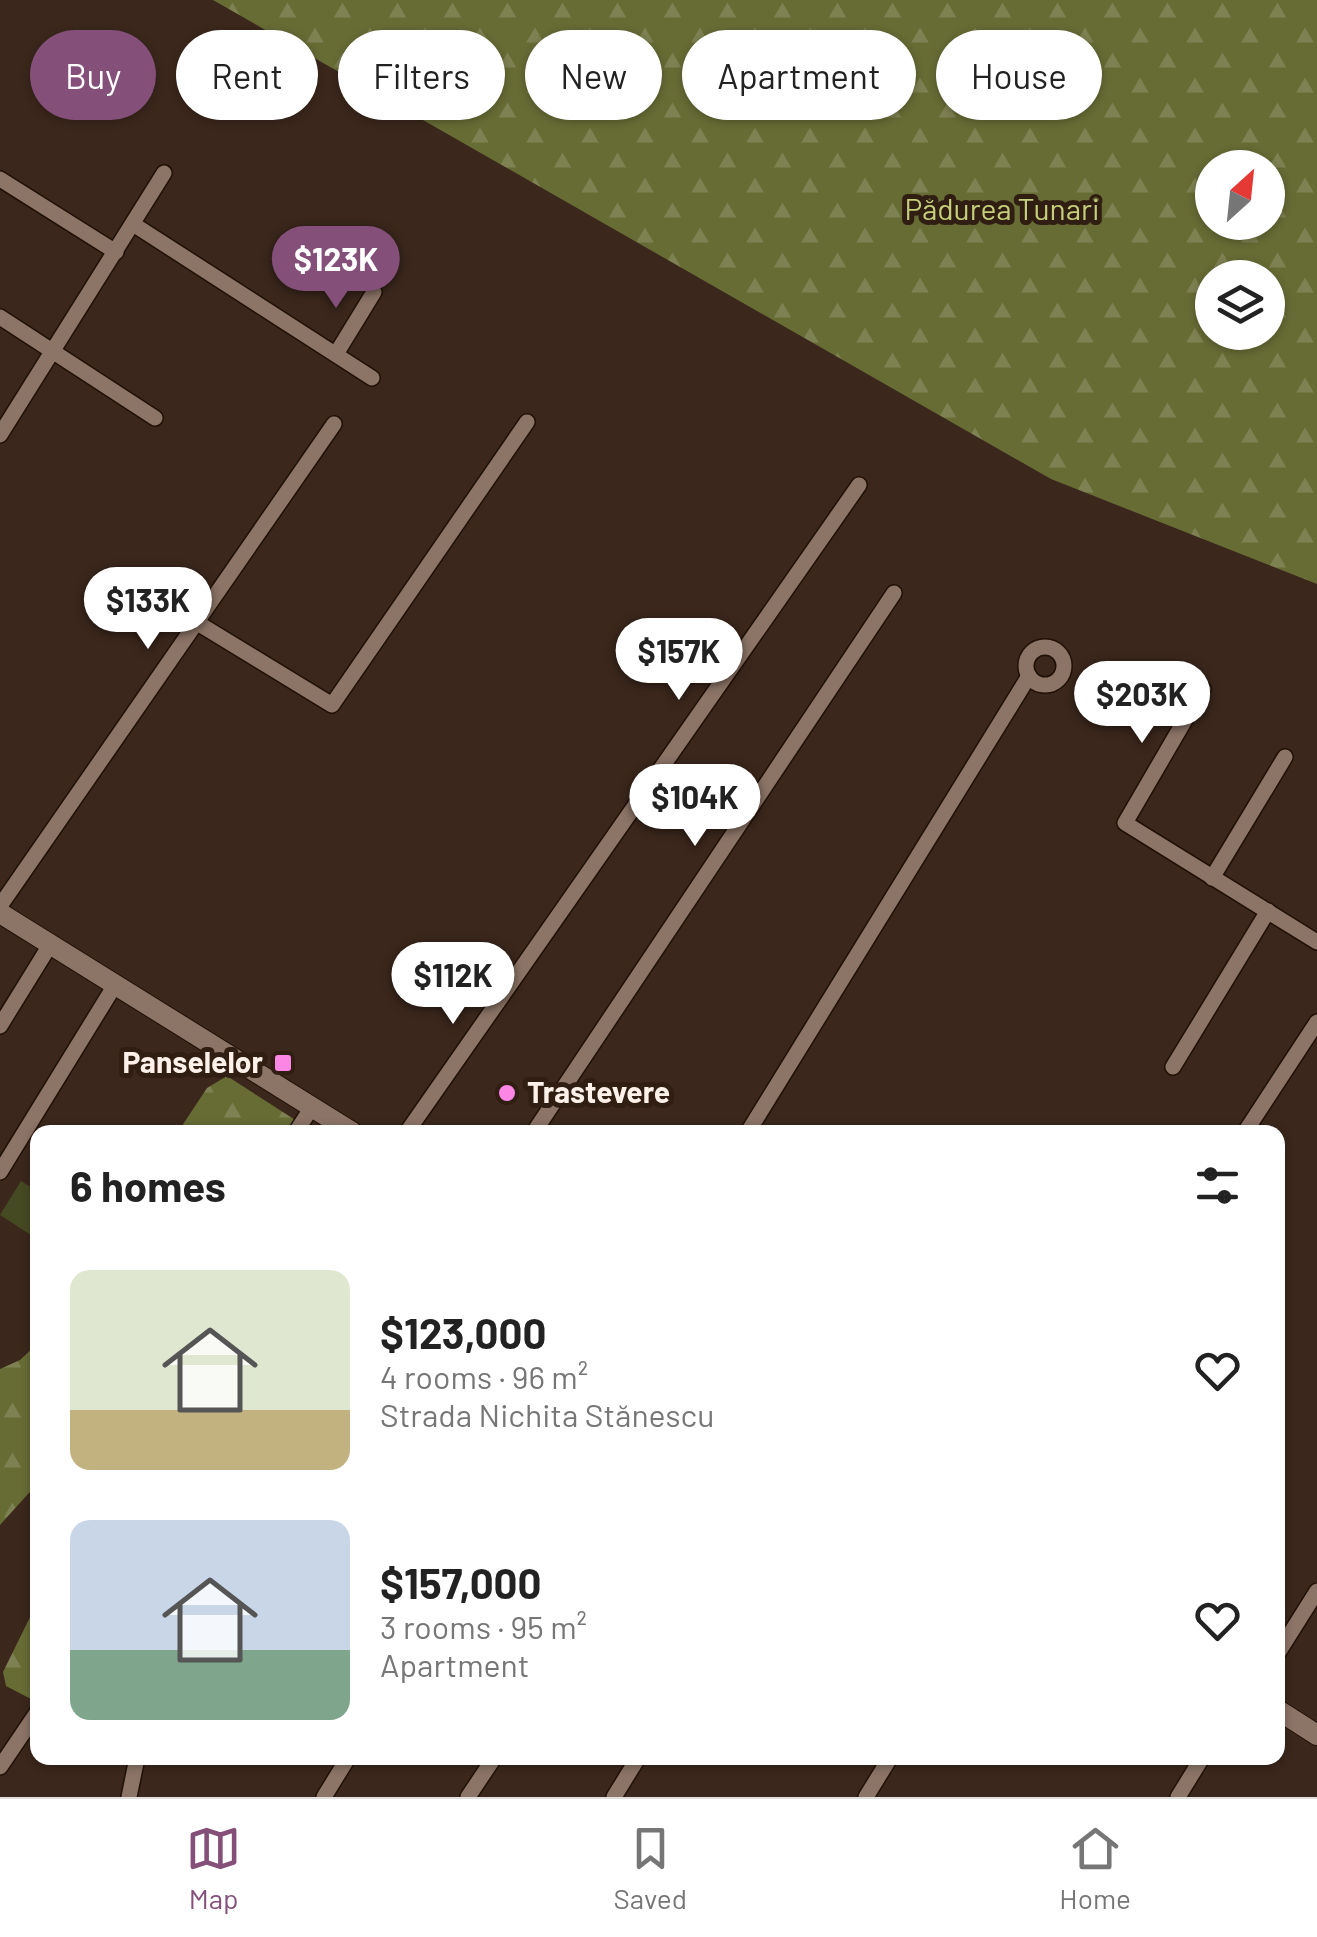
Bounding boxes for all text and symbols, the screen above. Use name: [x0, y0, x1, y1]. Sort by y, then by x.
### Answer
chip: Buy: [30, 30, 156, 120]
chip: Rent: [176, 30, 318, 120]
chip: Filters: [338, 30, 505, 120]
chip: New: [525, 30, 662, 120]
chip: Apartment: [682, 30, 916, 120]
chip: House: [936, 30, 1102, 120]
north arrow: [1195, 150, 1285, 240]
map controls: [1195, 150, 1285, 350]
park label: Pădurea Tunari: [904, 190, 1100, 226]
pin: $123K: [266, 226, 406, 311]
text: $123K: [294, 239, 378, 277]
button: layers: [1195, 260, 1285, 350]
pin: $133K: [78, 567, 218, 652]
text: $133K: [106, 580, 190, 618]
pin: $157K: [609, 618, 749, 703]
text: $157K: [638, 631, 720, 669]
pin: $203K: [1072, 661, 1212, 746]
text: $203K: [1096, 674, 1188, 712]
pin: $104K: [625, 764, 765, 849]
text: $104K: [651, 777, 739, 815]
pin: $112K: [383, 942, 523, 1027]
text: $112K: [413, 955, 493, 993]
place label: Panselelor: [122, 1043, 263, 1079]
marker: Panselelor: [272, 1052, 294, 1074]
place label: Trastevere: [527, 1073, 670, 1109]
marker: Trastevere: [496, 1082, 518, 1104]
icon: filters: [1190, 1158, 1245, 1213]
text: 6 homes: [70, 1160, 226, 1210]
text: $123,000: [380, 1307, 546, 1357]
icon: home: [150, 1310, 270, 1430]
icon: heart: [1190, 1343, 1245, 1398]
text: 4 rooms · 96 m²: [380, 1357, 588, 1395]
text: Strada Nichita Stănescu: [380, 1395, 714, 1433]
text: $157,000: [380, 1557, 541, 1607]
icon: home: [150, 1560, 270, 1680]
icon: heart: [1190, 1593, 1245, 1648]
text: 3 rooms · 95 m²: [380, 1607, 587, 1645]
text: Apartment: [380, 1645, 529, 1683]
tab: Map: [186, 1821, 241, 1915]
tab: Saved: [614, 1821, 687, 1915]
tab: Home: [1059, 1821, 1131, 1915]

